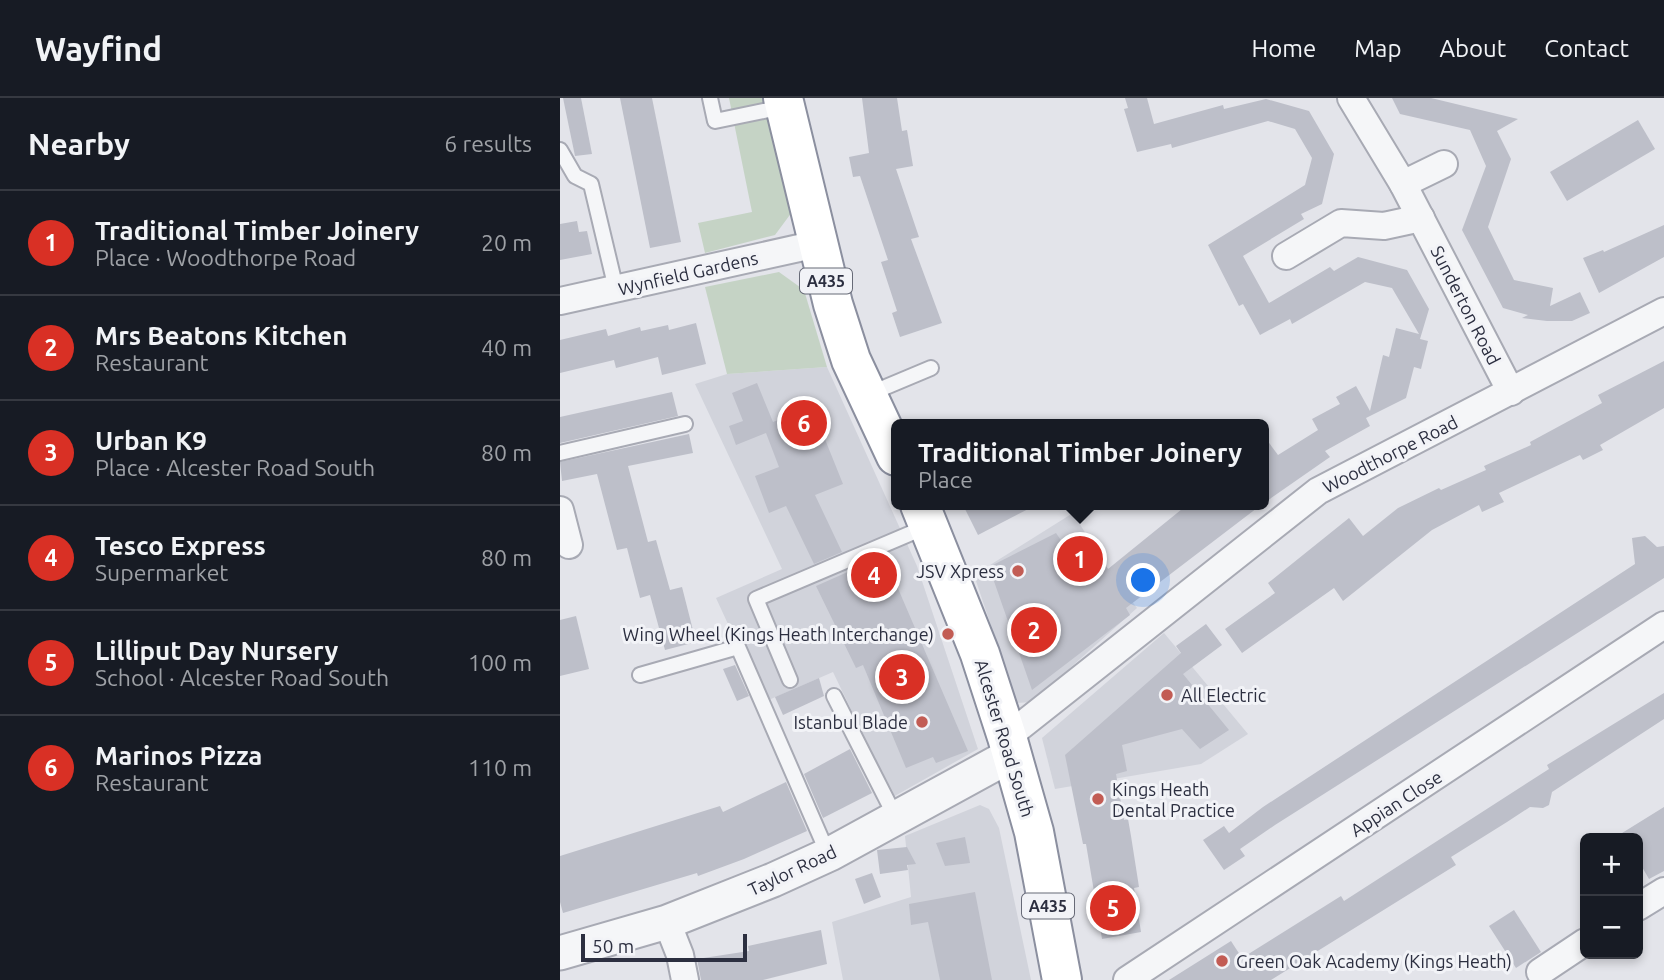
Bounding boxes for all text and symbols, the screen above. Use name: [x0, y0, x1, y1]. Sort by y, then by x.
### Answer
text: Wayfind: [35, 30, 162, 67]
text: Home: [1251, 35, 1316, 62]
text: Map: [1354, 35, 1401, 62]
text: About: [1439, 35, 1506, 62]
text: Contact: [1544, 35, 1629, 62]
text: Nearby: [28, 127, 130, 161]
text: 6 results: [444, 131, 532, 156]
text: Traditional Timber Joinery: [95, 216, 419, 245]
text: 1: [45, 230, 57, 255]
text: 20 m: [481, 230, 532, 255]
street label: Sunderton Road: [1427, 242, 1505, 368]
text: Place · Woodthorpe Road: [95, 245, 356, 270]
street label: Wynfield Gardens: [616, 247, 760, 299]
road number: A435: [800, 268, 852, 294]
text: Mrs Beatons Kitchen: [95, 321, 348, 350]
text: 2: [45, 335, 57, 360]
text: 40 m: [481, 335, 532, 360]
text: Restaurant: [95, 350, 209, 375]
pin: 6: [781, 397, 827, 449]
street label: Woodthorpe Road: [1319, 411, 1461, 497]
popup: [891, 419, 1269, 510]
text: Urban K9: [95, 426, 207, 455]
text: Traditional Timber Joinery: [918, 438, 1242, 467]
text: 3: [45, 440, 57, 465]
text: 80 m: [481, 440, 532, 465]
text: Place · Alcester Road South: [95, 455, 375, 480]
text: Place: [918, 467, 973, 492]
text: Tesco Express: [95, 531, 266, 560]
pin: 1: [1057, 533, 1103, 585]
text: 4: [45, 545, 57, 570]
text: 80 m: [481, 545, 532, 570]
pin: 4: [851, 549, 897, 601]
text: Supermarket: [95, 560, 228, 585]
place label: JSV Xpress: [916, 561, 1004, 581]
marker: JSV Xpress: [1010, 563, 1026, 579]
your location: [1126, 563, 1160, 597]
pin: 2: [1011, 604, 1057, 656]
place label: Wing Wheel (Kings Heath Interchange): [623, 624, 934, 645]
marker: Wing Wheel (Kings Heath Interchange): [940, 626, 956, 642]
text: Lilliput Day Nursery: [95, 636, 338, 665]
text: 5: [45, 650, 57, 675]
text: 100 m: [468, 650, 532, 675]
pin: 3: [879, 651, 925, 703]
street label: Alcester Road South: [972, 657, 1038, 819]
text: School · Alcester Road South: [95, 665, 389, 690]
place label: All Electric: [1181, 685, 1266, 705]
marker: All Electric: [1159, 687, 1175, 703]
place label: Istanbul Blade: [793, 712, 908, 732]
marker: Istanbul Blade: [914, 714, 930, 730]
text: Marinos Pizza: [95, 741, 262, 770]
text: 6: [45, 755, 57, 780]
text: 110 m: [468, 755, 532, 780]
street label: Appian Close: [1347, 766, 1445, 840]
text: Restaurant: [95, 770, 209, 795]
place label: Kings Heath Dental Practice: [1112, 779, 1235, 820]
marker: Kings Heath Dental Practice: [1090, 791, 1106, 807]
map controls: [1580, 833, 1643, 959]
button: +: [1580, 833, 1643, 896]
street label: Taylor Road: [745, 841, 839, 899]
pin: 5: [1090, 882, 1136, 934]
road number: A435: [1022, 894, 1074, 918]
button: −: [1580, 896, 1643, 959]
scale bar: [581, 931, 747, 963]
text: 50 m: [592, 935, 634, 957]
place label: Green Oak Academy (Kings Heath): [1236, 951, 1512, 972]
marker: Green Oak Academy (Kings Heath): [1214, 953, 1230, 969]

